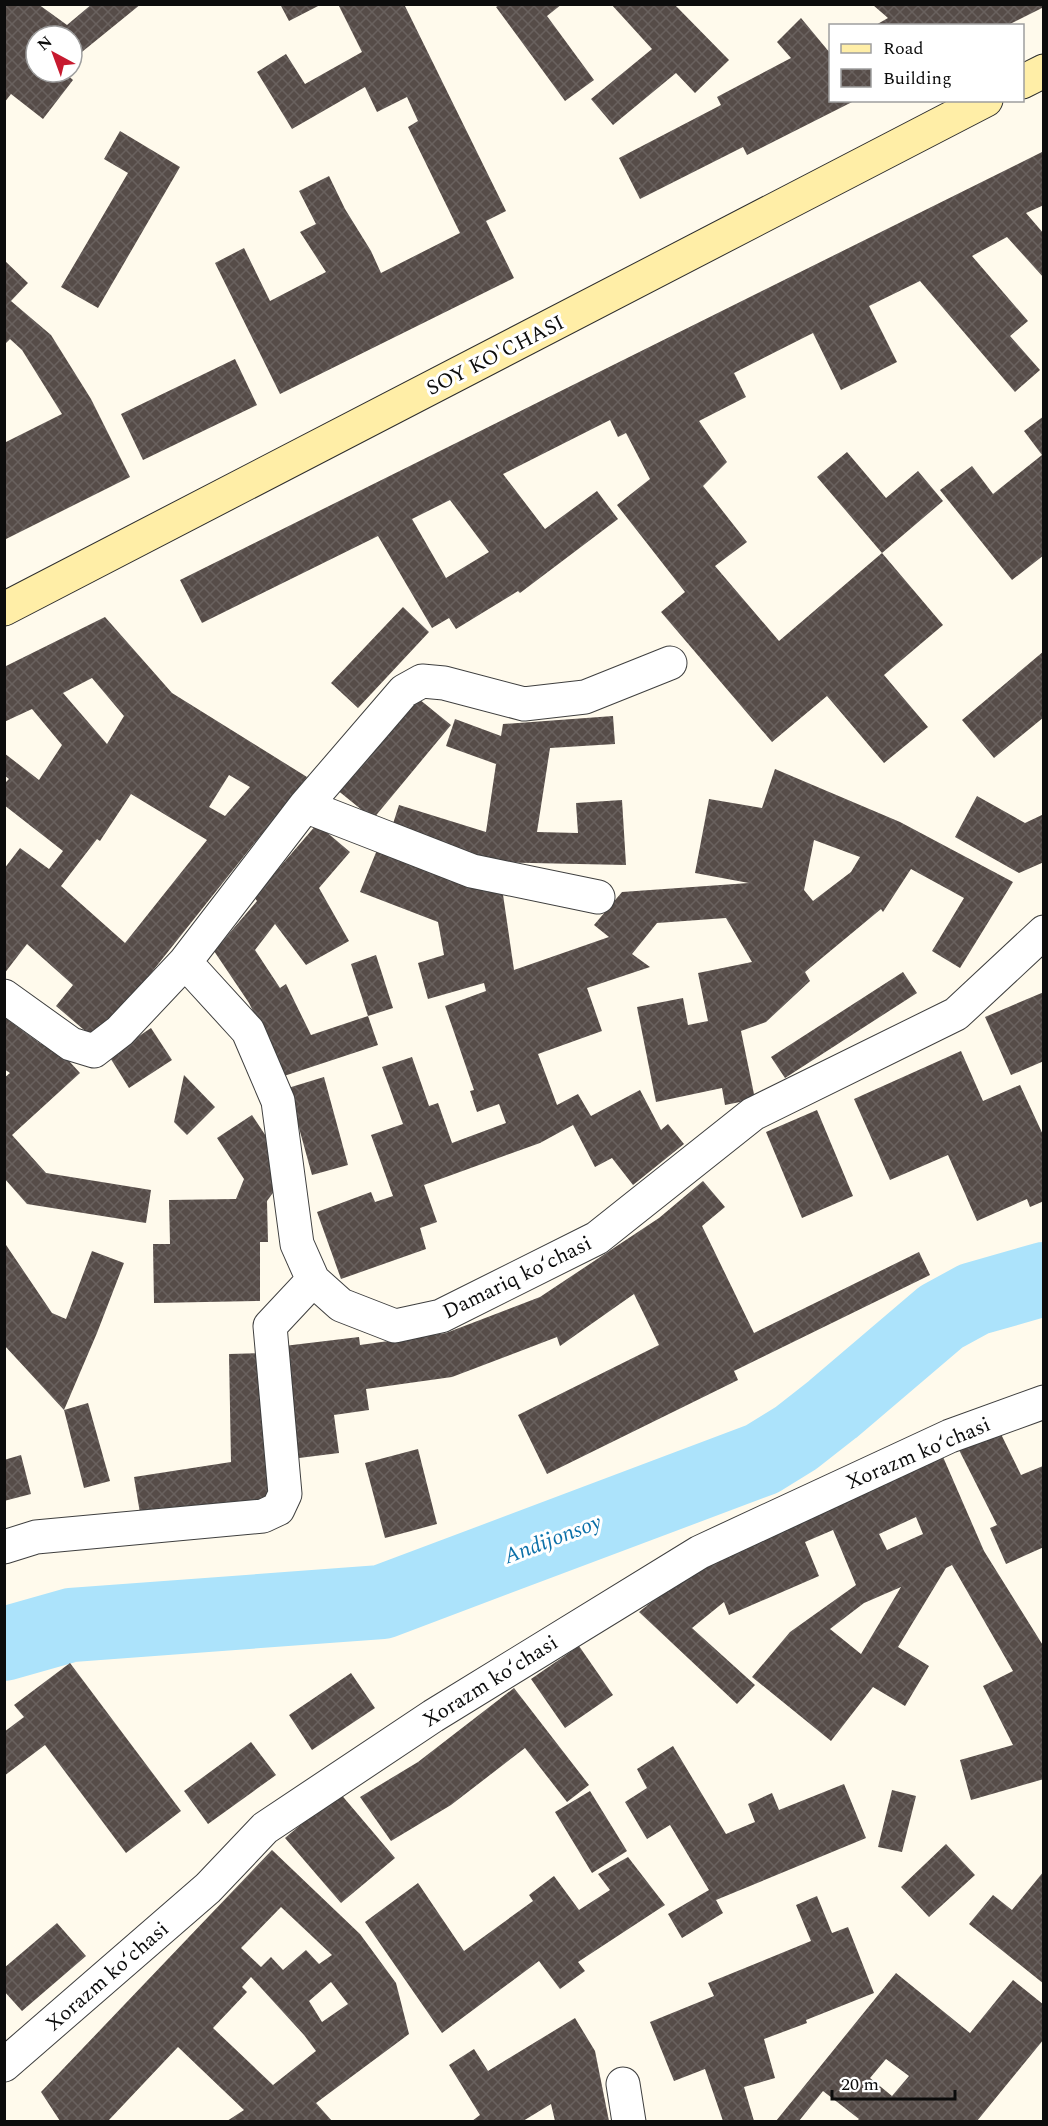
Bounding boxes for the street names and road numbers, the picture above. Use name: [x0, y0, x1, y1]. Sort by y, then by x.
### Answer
street label: SOY KO'CHASI: [421, 307, 570, 405]
street label: Damariq koʻchasi: [437, 1228, 598, 1328]
street label: Xorazm koʻchasi: [841, 1409, 996, 1499]
street label: Xorazm koʻchasi: [417, 1627, 565, 1736]
street label: Xorazm koʻchasi: [39, 1914, 176, 2040]

